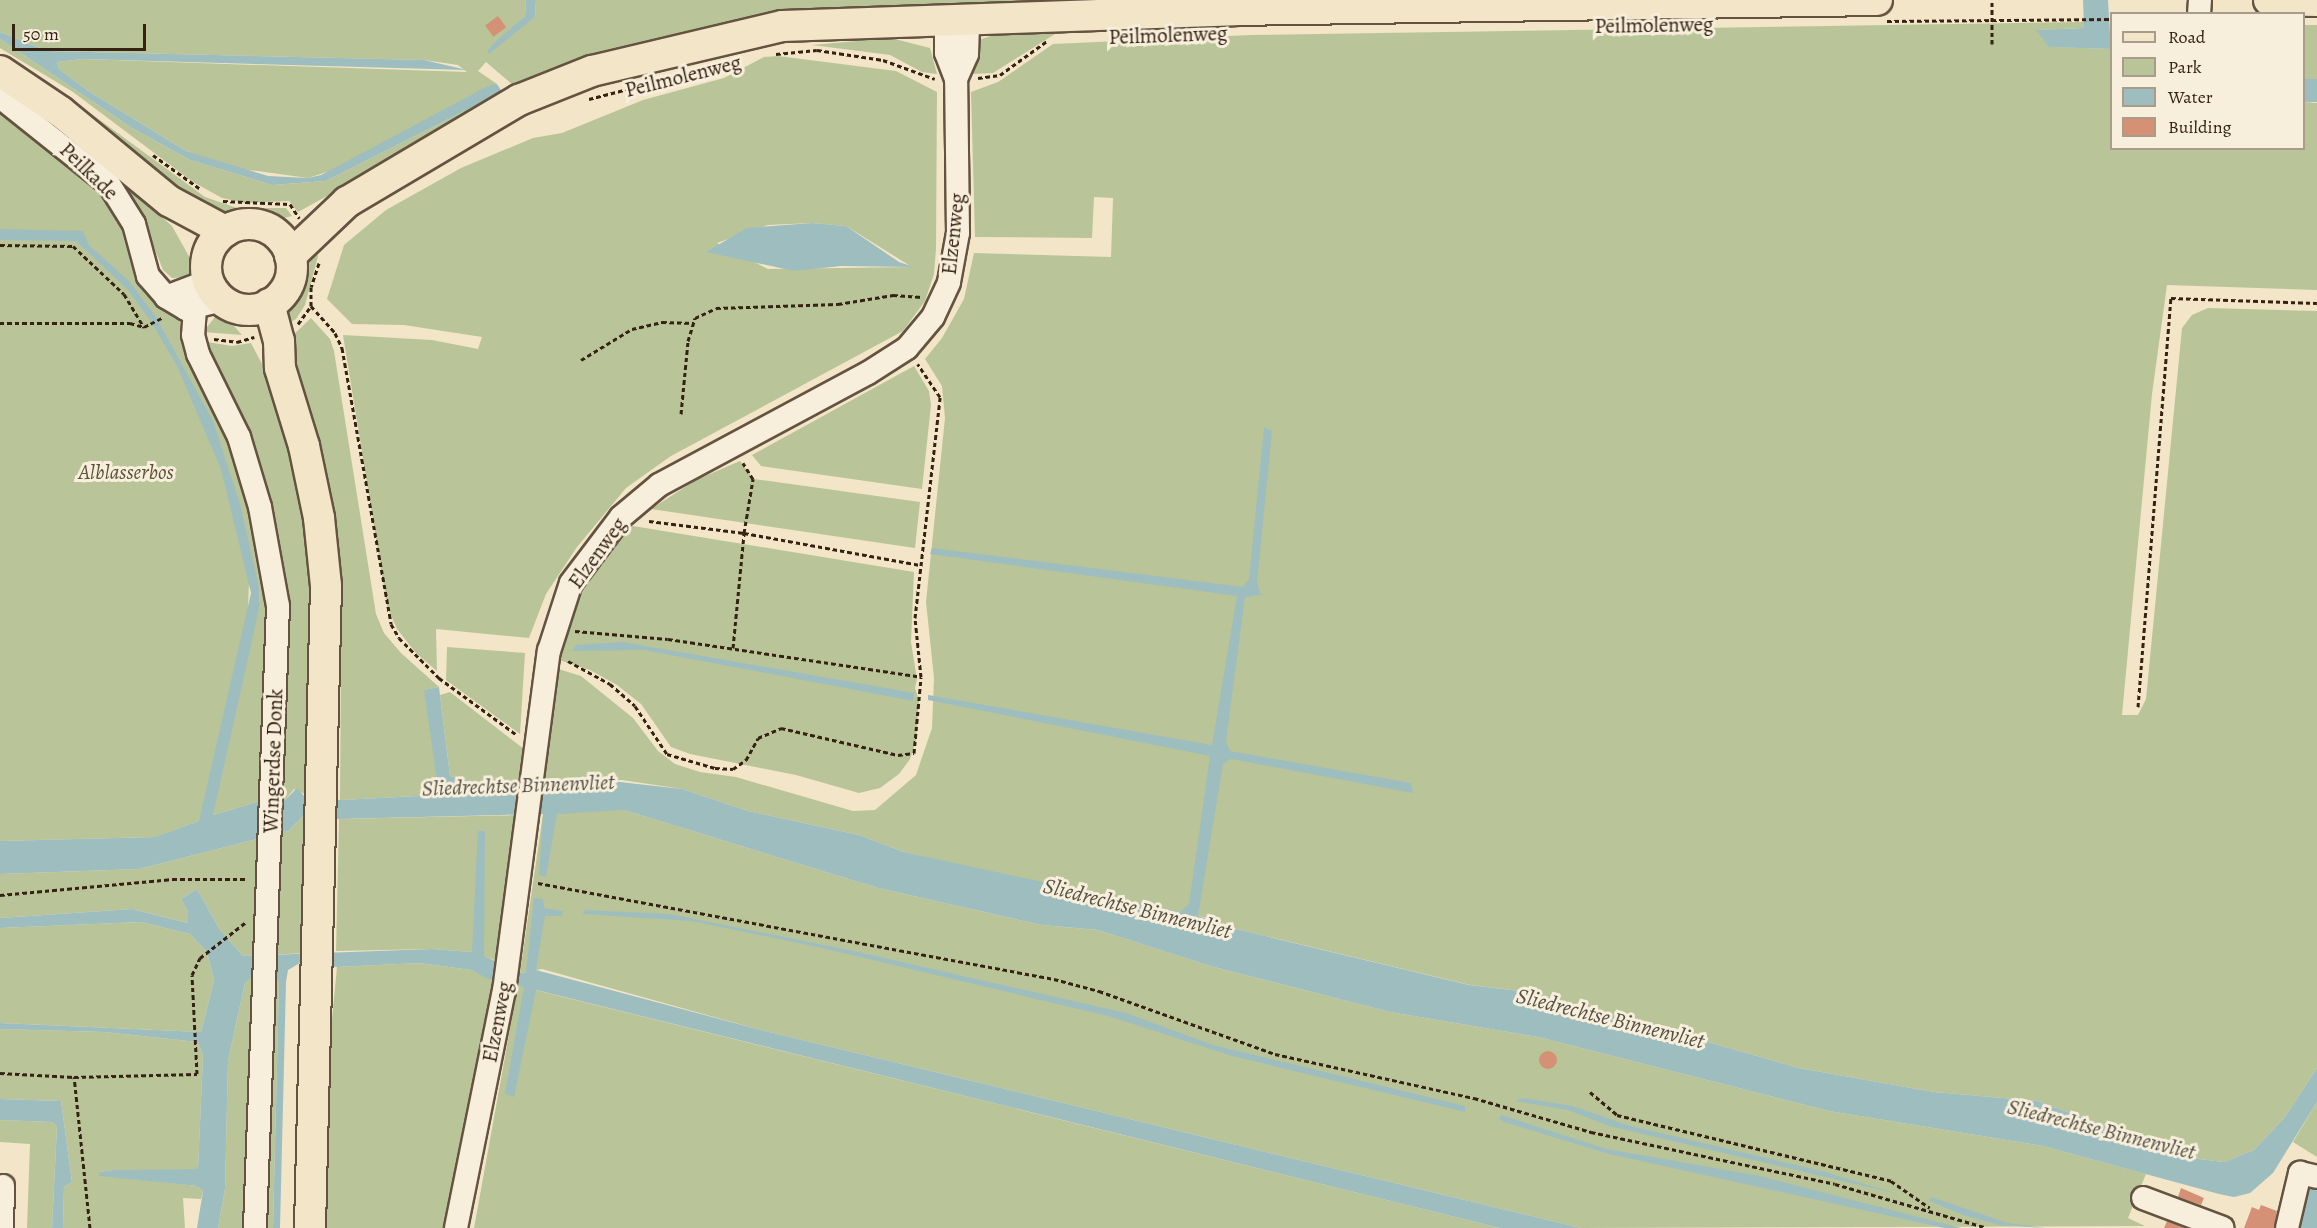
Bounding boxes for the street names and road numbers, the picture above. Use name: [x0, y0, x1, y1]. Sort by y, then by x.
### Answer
street label: Peilmolenweg: [1594, 11, 1714, 39]
street label: Peilmolenweg: [1108, 20, 1228, 50]
street label: Peilmolenweg: [622, 49, 744, 103]
street label: Peilkade: [55, 137, 123, 205]
street label: Elzenweg: [936, 192, 970, 276]
street label: Elzenweg: [563, 512, 631, 594]
street label: Wingerdse Donk: [258, 688, 288, 834]
street label: Elzenweg: [477, 979, 517, 1065]

